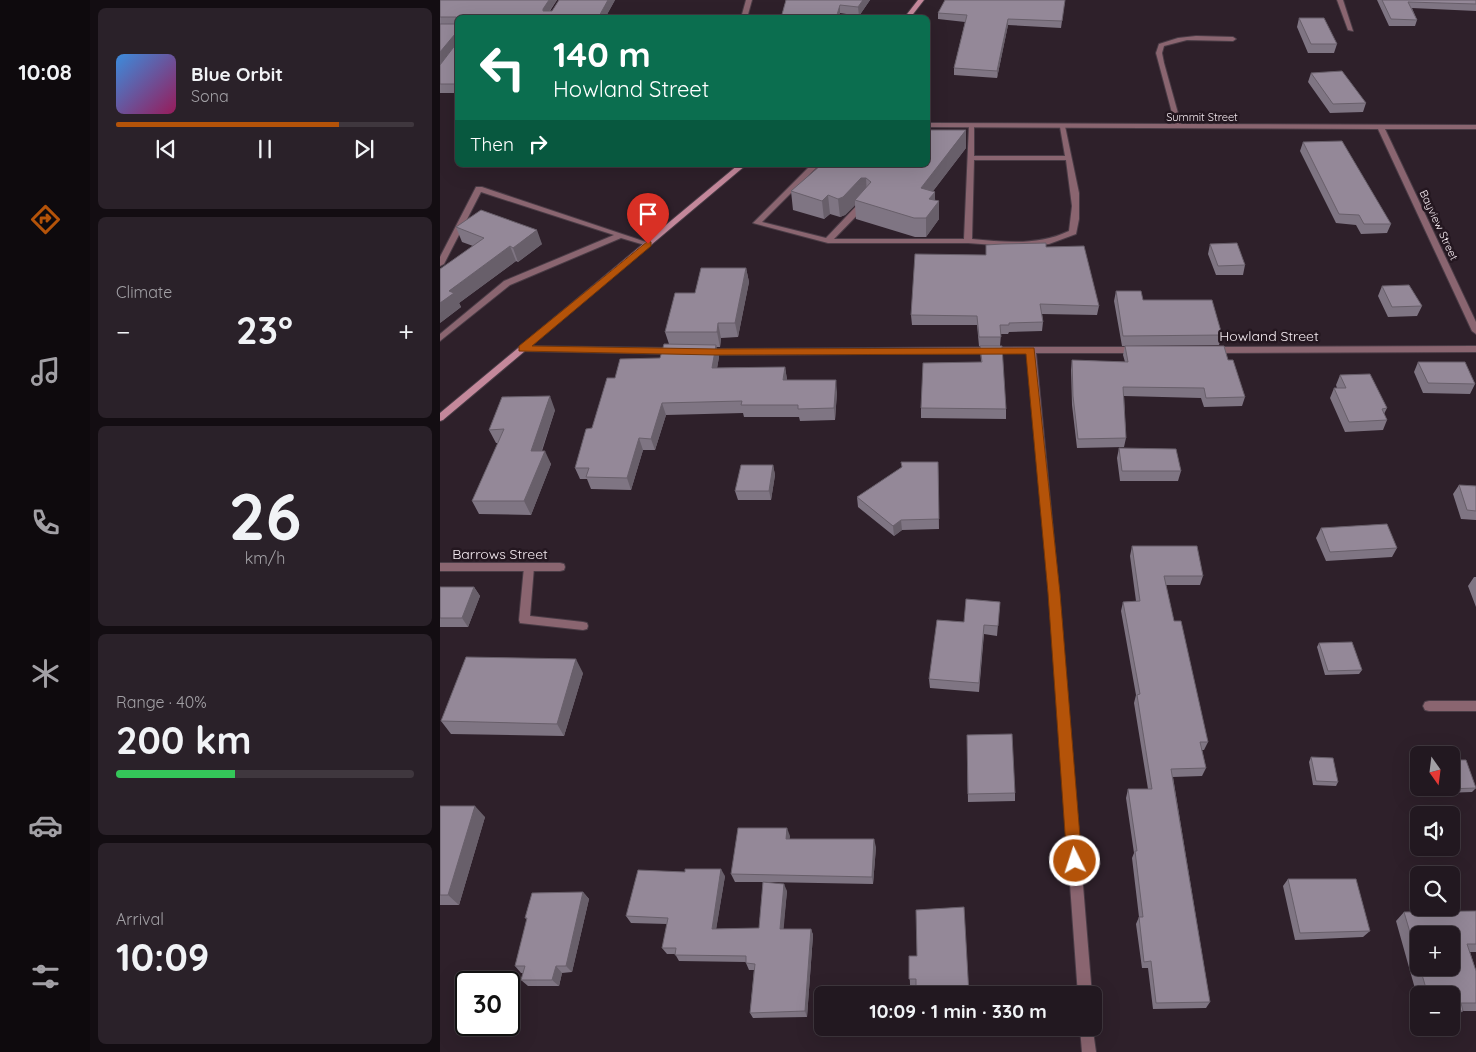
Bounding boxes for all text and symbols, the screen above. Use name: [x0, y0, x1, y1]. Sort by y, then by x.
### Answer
text: 140 m: [553, 32, 651, 76]
icon: left: [470, 35, 535, 100]
text: 10:08: [18, 58, 72, 86]
text: Blue Orbit: [191, 62, 283, 86]
text: Howland Street: [553, 75, 709, 103]
text: Sona: [191, 86, 229, 106]
street label: Summit Street: [1166, 110, 1238, 124]
icon: right: [524, 130, 552, 158]
text: Then: [470, 132, 514, 156]
icon: previous: [152, 135, 180, 163]
icon: pause: [251, 135, 279, 163]
icon: next: [350, 135, 378, 163]
street label: Bayview Street: [1417, 188, 1461, 263]
pin: [627, 193, 669, 244]
icon: arrive: [634, 200, 662, 228]
icon: directions: [28, 202, 63, 237]
text: Climate: [116, 282, 172, 302]
text: 23°: [236, 306, 293, 354]
text: −: [116, 314, 131, 349]
text: +: [398, 314, 414, 349]
street label: Howland Street: [1219, 327, 1319, 345]
icon: music: [28, 354, 63, 389]
text: 26: [229, 475, 301, 556]
icon: phone: [28, 505, 63, 540]
street label: Barrows Street: [452, 545, 548, 563]
text: km/h: [245, 548, 285, 568]
icon: climate: [28, 656, 63, 691]
text: Range · 40%: [116, 692, 207, 712]
text: 200 km: [116, 716, 252, 764]
north arrow: [1410, 746, 1460, 796]
map controls: [1410, 746, 1460, 1036]
button: sound: [1410, 806, 1460, 856]
icon: car: [28, 808, 63, 843]
position arrow: [1048, 834, 1100, 886]
button: search: [1410, 866, 1460, 916]
text: Arrival: [116, 909, 164, 929]
button: +: [1410, 926, 1460, 976]
text: 10:09: [116, 933, 209, 981]
icon: filters: [28, 959, 63, 994]
speed limit sign: 30: [455, 971, 520, 1036]
button: −: [1410, 986, 1460, 1036]
text: 10:09 · 1 min · 330 m: [869, 999, 1047, 1023]

